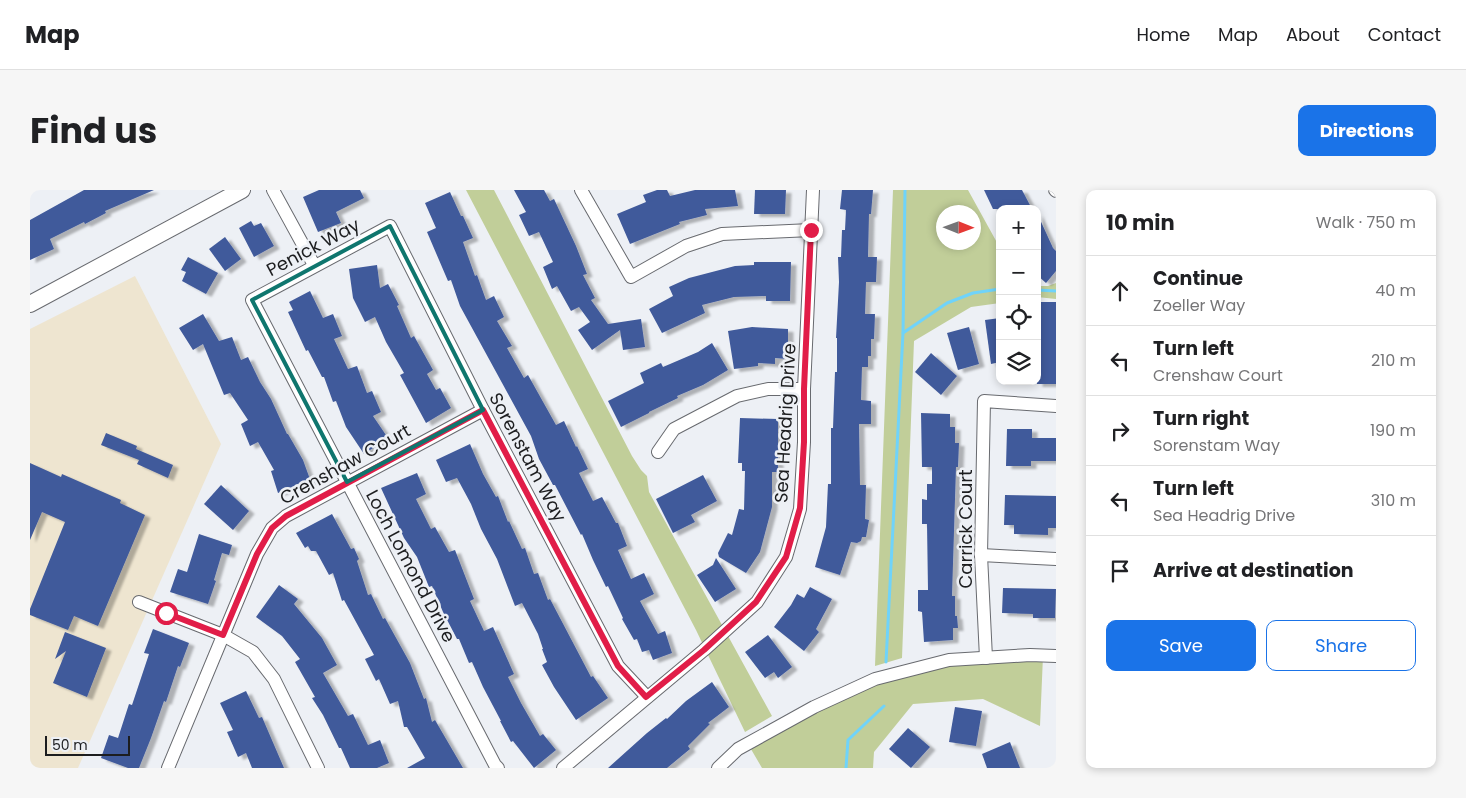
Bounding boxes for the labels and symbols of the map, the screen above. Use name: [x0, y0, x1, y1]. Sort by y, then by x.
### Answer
north arrow: [936, 205, 981, 250]
street label: Penick Way: [262, 212, 364, 282]
route end: [800, 219, 823, 242]
street label: Sea Headrig Drive: [768, 343, 802, 503]
street label: Sorenstam Way: [483, 388, 573, 526]
street label: Crenshaw Court: [275, 418, 415, 510]
street label: Carrick Court: [953, 469, 978, 589]
street label: Loch Lomond Drive: [360, 485, 462, 647]
route start: [155, 602, 178, 625]
scale bar: [45, 733, 130, 756]

